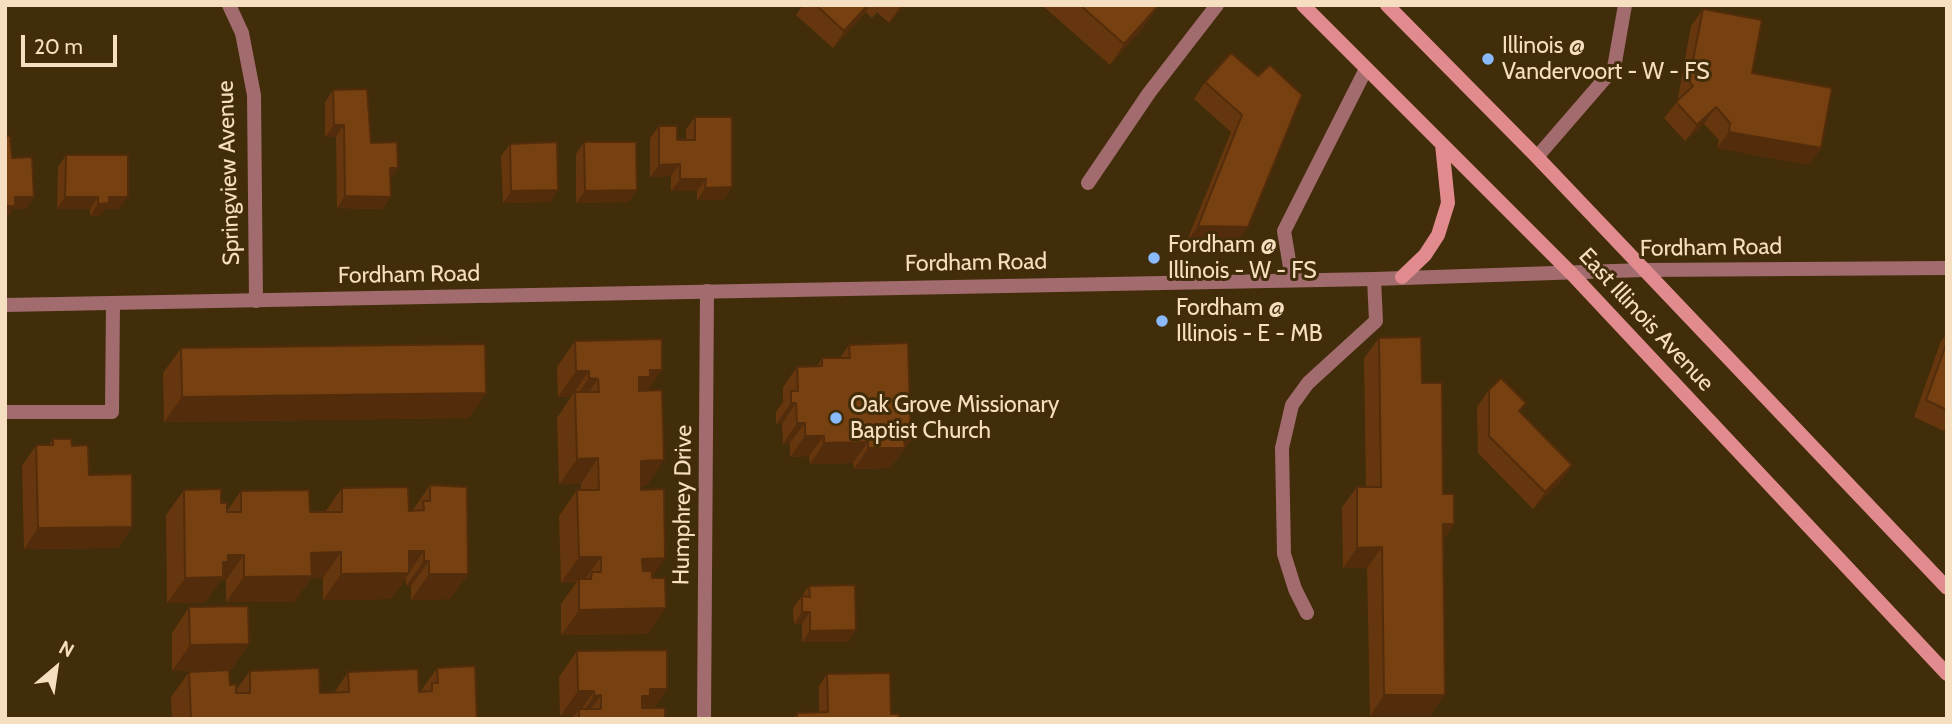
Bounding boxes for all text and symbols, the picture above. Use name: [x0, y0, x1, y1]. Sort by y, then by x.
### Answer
scale bar: [24, 21, 121, 65]
place label: Illinois @ Vandervoort - W - FS: [1502, 32, 1710, 86]
text: 20 m: [34, 34, 83, 59]
marker: Illinois @ Vandervoort - W - FS: [1480, 51, 1496, 67]
street label: Springview Avenue: [212, 80, 246, 266]
place label: Fordham @ Illinois - W - FS: [1168, 231, 1317, 285]
street label: Fordham Road: [1640, 233, 1782, 263]
street label: East Illinois Avenue: [1573, 243, 1719, 397]
street label: Fordham Road: [905, 248, 1047, 278]
marker: Fordham @ Illinois - W - FS: [1146, 250, 1162, 266]
street label: Fordham Road: [338, 260, 480, 290]
place label: Fordham @ Illinois - E - MB: [1176, 294, 1323, 348]
marker: Fordham @ Illinois - E - MB: [1154, 313, 1170, 329]
place label: Oak Grove Missionary Baptist Church: [850, 391, 1059, 445]
marker: Oak Grove Missionary Baptist Church: [828, 410, 844, 426]
street label: Humphrey Drive: [668, 425, 698, 585]
north arrow: [21, 633, 91, 703]
text: N: [55, 636, 78, 663]

